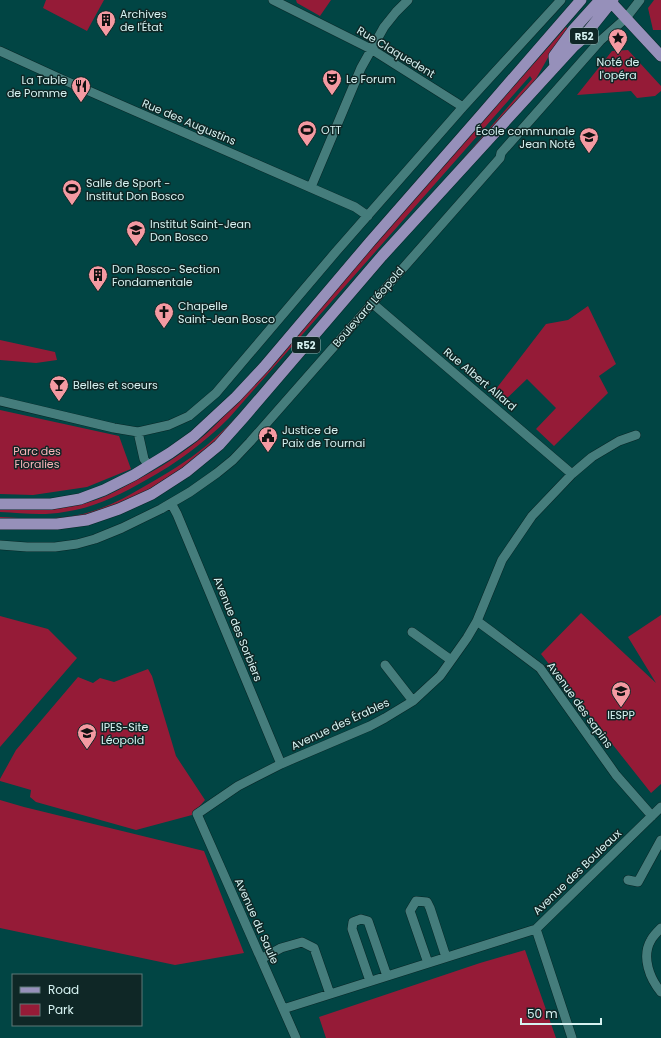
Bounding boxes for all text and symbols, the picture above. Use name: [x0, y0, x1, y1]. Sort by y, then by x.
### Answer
place label: Archives de l'État: [120, 6, 167, 35]
building icon: Archives de l'État: [95, 9, 117, 37]
street label: Rue Claquedent: [354, 22, 438, 82]
place icon: Noté de l'opéra: [607, 27, 629, 55]
road number: R52: [570, 28, 598, 44]
place label: Noté de l'opéra: [597, 54, 640, 83]
theatre icon: Le Forum: [321, 68, 343, 96]
place label: Le Forum: [346, 71, 396, 87]
place label: La Table de Pomme: [7, 72, 67, 101]
restaurant icon: La Table de Pomme: [70, 75, 92, 103]
street label: Rue des Augustins: [140, 95, 239, 149]
sports icon: OTT: [296, 119, 318, 147]
place label: OTT: [321, 122, 342, 138]
place label: École communale Jean Noté: [476, 123, 575, 152]
school or university icon: École communale Jean Noté: [578, 126, 600, 154]
place label: Salle de Sport - Institut Don Bosco: [86, 175, 184, 204]
sports icon: Salle de Sport - Institut Don Bosco: [61, 178, 83, 206]
place label: Institut Saint-Jean Don Bosco: [150, 216, 251, 245]
school or university icon: Institut Saint-Jean Don Bosco: [125, 219, 147, 247]
place label: Don Bosco- Section Fondamentale: [112, 261, 220, 290]
street label: Boulevard Léopold: [329, 263, 407, 351]
building icon: Don Bosco- Section Fondamentale: [87, 264, 109, 292]
place label: Chapelle Saint-Jean Bosco: [178, 298, 275, 327]
church icon: Chapelle Saint-Jean Bosco: [153, 301, 175, 329]
road number: R52: [292, 337, 320, 353]
street label: Rue Albert Allard: [440, 344, 520, 414]
bar icon: Belles et soeurs: [48, 374, 70, 402]
place label: Belles et soeurs: [73, 377, 158, 393]
place label: Justice de Paix de Tournai: [282, 422, 366, 451]
public building icon: Justice de Paix de Tournai: [257, 425, 279, 453]
park label: Parc des Floralies: [13, 443, 61, 472]
street label: Avenue des Sorbiers: [210, 574, 266, 684]
street label: Avenue des sapins: [543, 659, 617, 752]
school or university icon: IESPP: [610, 680, 632, 708]
street label: Avenue des Érables: [288, 694, 392, 754]
place label: IESPP: [607, 707, 635, 723]
place label: IPES-Site Léopold: [101, 719, 148, 748]
school or university icon: IPES-Site Léopold: [76, 722, 98, 750]
street label: Avenue des Bouleaux: [529, 825, 625, 918]
street label: Avenue du Saule: [231, 876, 283, 966]
legend: [12, 974, 142, 1026]
text: Road: [48, 981, 79, 998]
scale bar: [521, 1000, 601, 1026]
text: Park: [48, 1001, 75, 1018]
text: 50 m: [527, 1005, 558, 1022]

